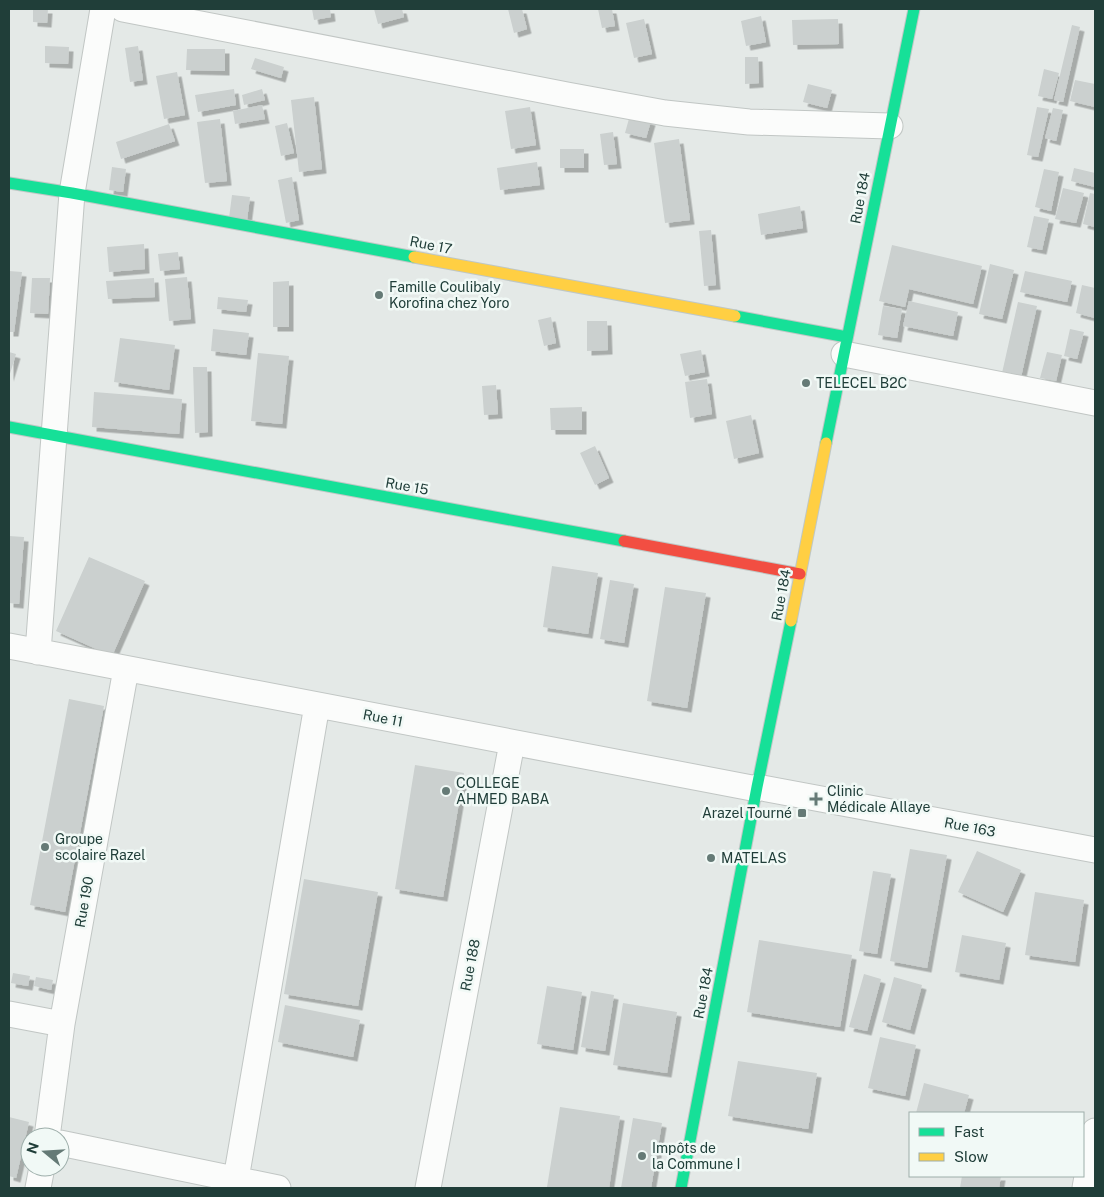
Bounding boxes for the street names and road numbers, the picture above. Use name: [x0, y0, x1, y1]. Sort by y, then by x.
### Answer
street label: Rue 184: [847, 171, 873, 225]
street label: Rue 17: [408, 233, 454, 257]
street label: Rue 15: [384, 474, 430, 498]
street label: Rue 184: [768, 568, 794, 622]
street label: Rue 11: [362, 706, 404, 730]
street label: Rue 163: [943, 814, 997, 840]
street label: Rue 190: [72, 875, 96, 929]
street label: Rue 188: [457, 938, 483, 992]
street label: Rue 184: [690, 966, 716, 1020]

